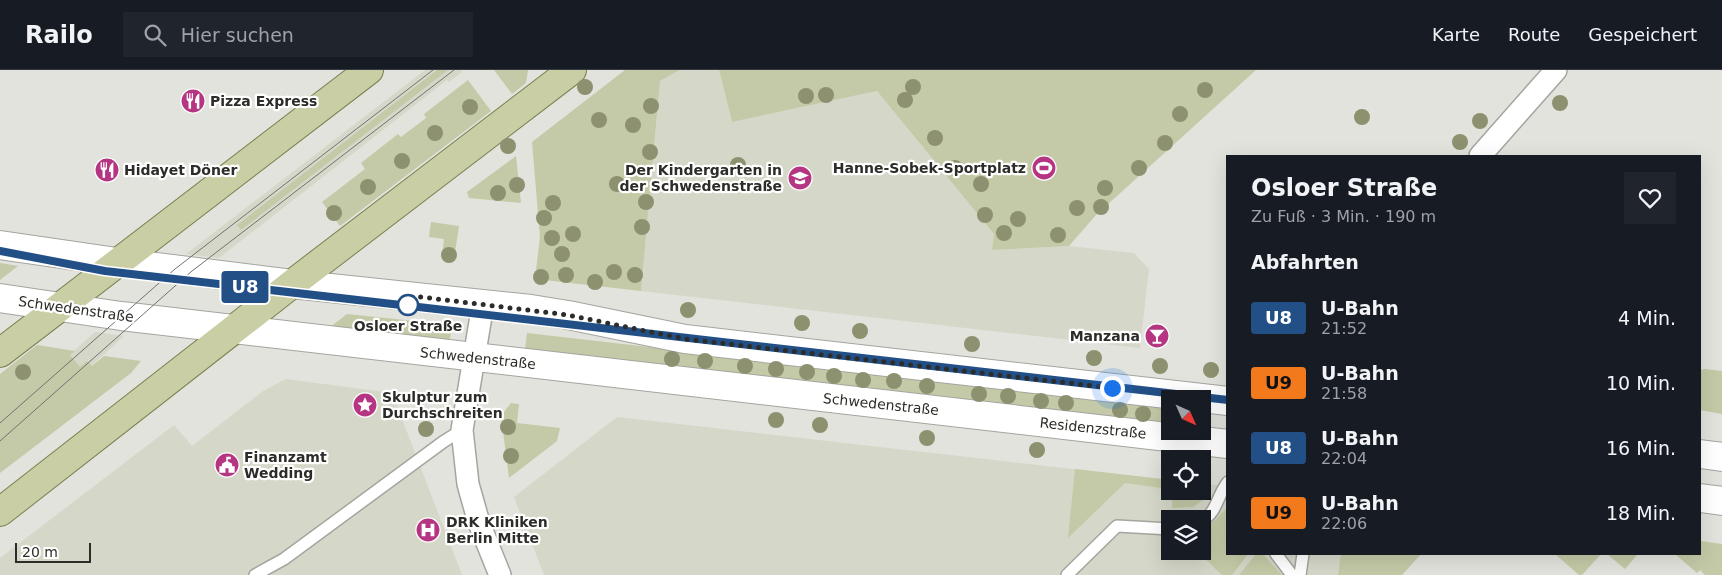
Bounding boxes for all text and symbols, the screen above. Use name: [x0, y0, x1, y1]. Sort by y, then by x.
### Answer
search box: [123, 12, 473, 57]
text: Railo: [25, 21, 93, 49]
icon: search: [141, 21, 169, 49]
text: Hier suchen: [181, 24, 294, 46]
text: Karte: [1432, 24, 1480, 45]
text: Route: [1508, 24, 1560, 45]
text: Gespeichert: [1588, 24, 1697, 45]
restaurant icon: Pizza Express: [180, 88, 206, 114]
place label: Pizza Express: [210, 93, 317, 109]
sports icon: Hanne-Sobek-Sportplatz: [1031, 155, 1057, 181]
restaurant icon: Hidayet Döner: [94, 157, 120, 183]
place label: Hanne-Sobek-Sportplatz: [833, 160, 1026, 176]
place label: Hidayet Döner: [124, 162, 237, 178]
place label: Der Kindergarten in der Schwedenstraße: [620, 162, 782, 194]
school or university icon: Der Kindergarten in der Schwedenstraße: [787, 165, 813, 191]
button: heart: [1624, 172, 1676, 224]
text: Osloer Straße: [1251, 174, 1437, 202]
text: Zu Fuß · 3 Min. · 190 m: [1251, 207, 1436, 226]
text: Abfahrten: [1251, 251, 1359, 273]
line badge: U8: [222, 271, 268, 303]
text: U8: [231, 276, 259, 297]
street label: Schwedenstraße: [17, 293, 135, 325]
marker: Osloer Straße: [397, 294, 419, 316]
text: U-Bahn: [1321, 297, 1399, 319]
text: U8: [1265, 307, 1292, 328]
text: 4 Min.: [1618, 307, 1676, 329]
place label: Osloer Straße: [354, 318, 462, 334]
text: 21:52: [1321, 319, 1367, 338]
bar icon: Manzana: [1144, 323, 1170, 349]
place label: Manzana: [1070, 328, 1140, 344]
street label: Schwedenstraße: [419, 344, 537, 372]
text: U-Bahn: [1321, 362, 1399, 384]
text: U9: [1265, 372, 1292, 393]
text: 10 Min.: [1606, 372, 1676, 394]
your location: [1100, 376, 1125, 401]
text: 21:58: [1321, 384, 1367, 403]
place label: Skulptur zum Durchschreiten: [382, 389, 503, 421]
street label: Schwedenstraße: [822, 390, 940, 418]
north arrow: [1161, 390, 1211, 440]
map controls: [1161, 390, 1211, 560]
place icon: Skulptur zum Durchschreiten: [352, 392, 378, 418]
street label: Residenzstraße: [1039, 414, 1147, 442]
text: U-Bahn: [1321, 427, 1399, 449]
text: U8: [1265, 437, 1292, 458]
text: 16 Min.: [1606, 437, 1676, 459]
place label: Finanzamt Wedding: [244, 449, 327, 481]
text: 22:04: [1321, 449, 1367, 468]
button: locate: [1161, 450, 1211, 500]
public building icon: Finanzamt Wedding: [214, 452, 240, 478]
text: U-Bahn: [1321, 492, 1399, 514]
text: U9: [1265, 502, 1292, 523]
text: 18 Min.: [1606, 502, 1676, 524]
button: layers: [1161, 510, 1211, 560]
place label: DRK Kliniken Berlin Mitte: [446, 514, 548, 546]
text: 22:06: [1321, 514, 1367, 533]
hospital icon: DRK Kliniken Berlin Mitte: [415, 517, 441, 543]
scale bar: [15, 540, 91, 563]
text: 20 m: [22, 544, 58, 560]

